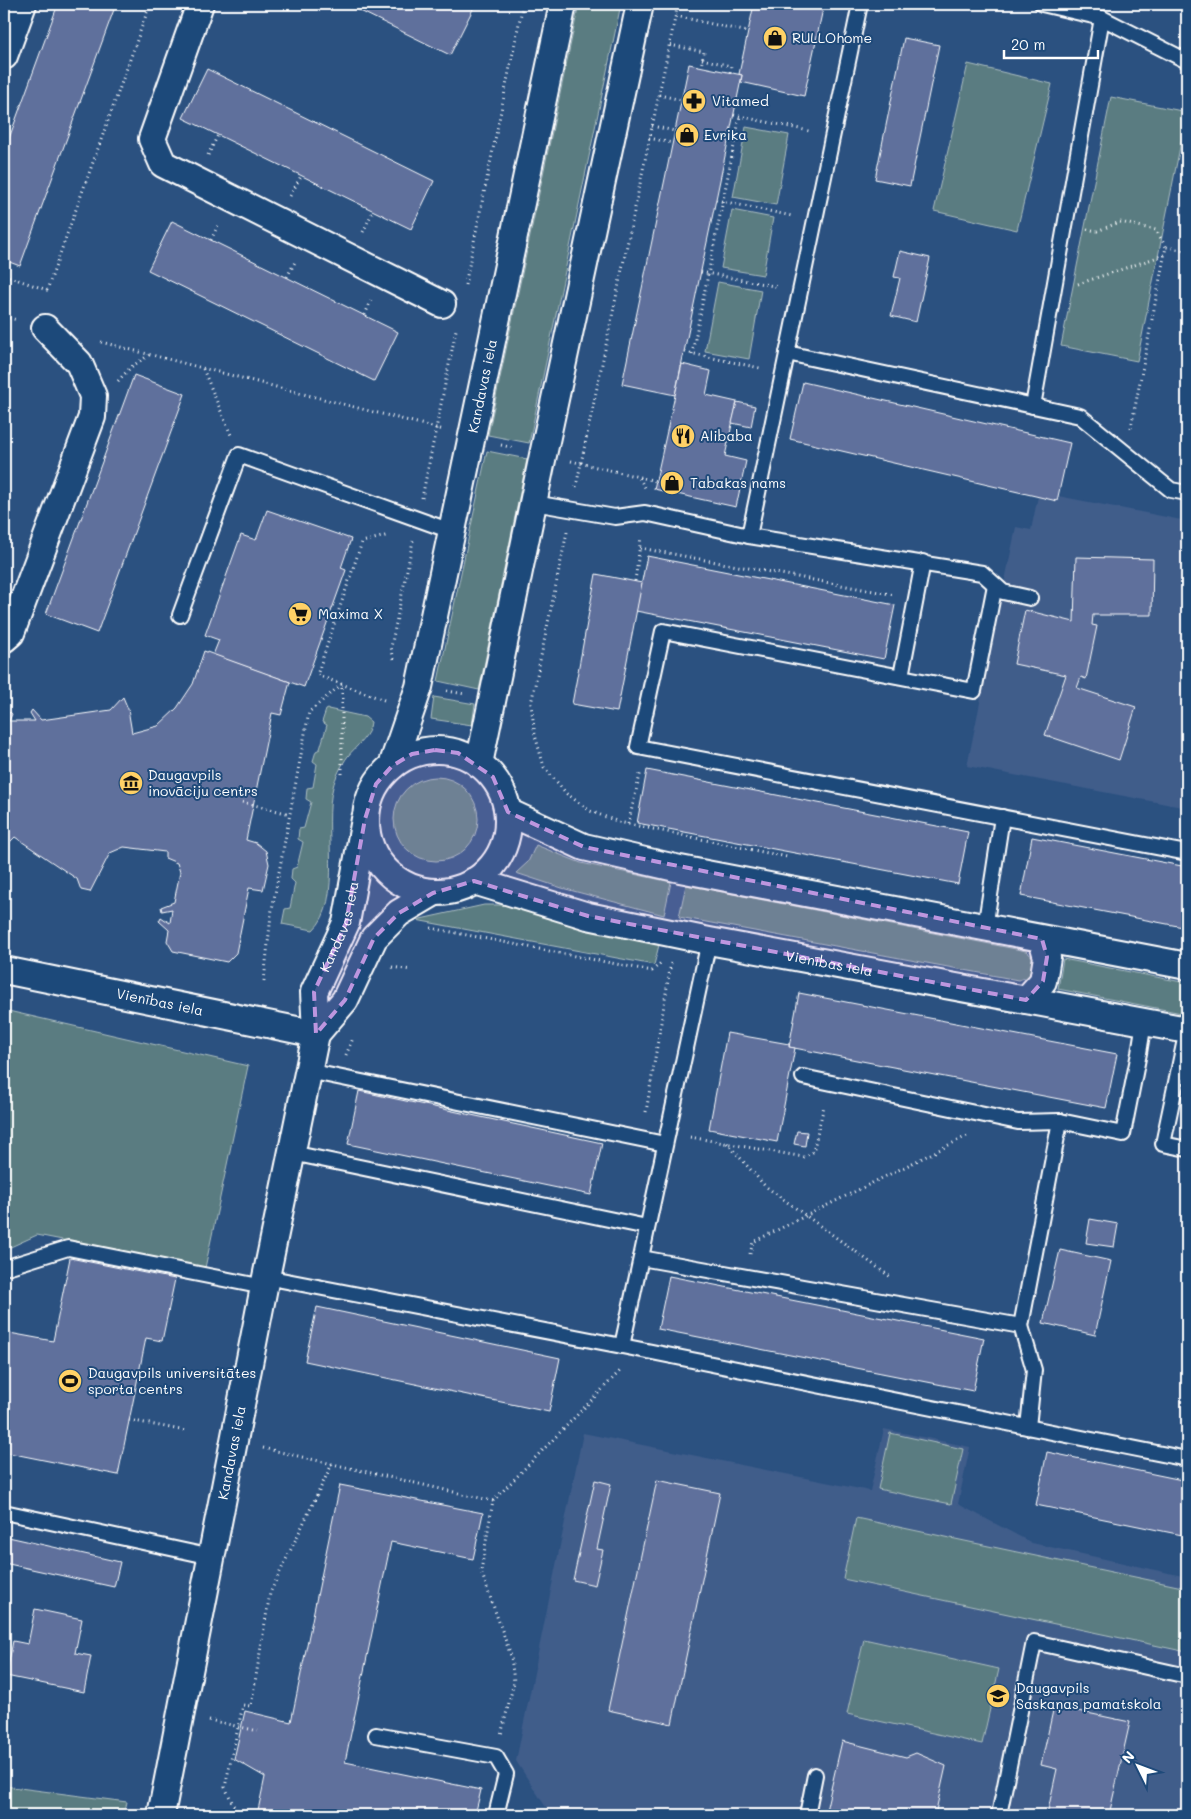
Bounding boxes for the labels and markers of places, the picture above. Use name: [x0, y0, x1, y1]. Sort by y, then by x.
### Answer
shop icon: RULLOhome: [762, 25, 788, 51]
place label: RULLOhome: [792, 28, 872, 47]
pharmacy icon: Vitamed: [681, 88, 707, 114]
place label: Vitamed: [712, 91, 769, 110]
shop icon: Evrika: [674, 122, 700, 148]
place label: Evrika: [704, 125, 747, 144]
restaurant icon: Alibaba: [670, 423, 696, 449]
place label: Alibaba: [700, 426, 753, 445]
shop icon: Tabakas nams: [659, 470, 685, 496]
place label: Tabakas nams: [690, 473, 786, 492]
supermarket icon: Maxima X: [287, 601, 313, 627]
place label: Maxima X: [318, 604, 383, 623]
place label: Daugavpils inovāciju centrs: [148, 765, 258, 800]
museum icon: Daugavpils inovāciju centrs: [118, 770, 144, 796]
place label: Daugavpils universitātes sporta centrs: [88, 1363, 256, 1398]
sports icon: Daugavpils universitātes sporta centrs: [57, 1368, 83, 1394]
place label: Daugavpils Saskaņas pamatskola: [1016, 1678, 1162, 1713]
school or university icon: Daugavpils Saskaņas pamatskola: [985, 1683, 1011, 1709]

